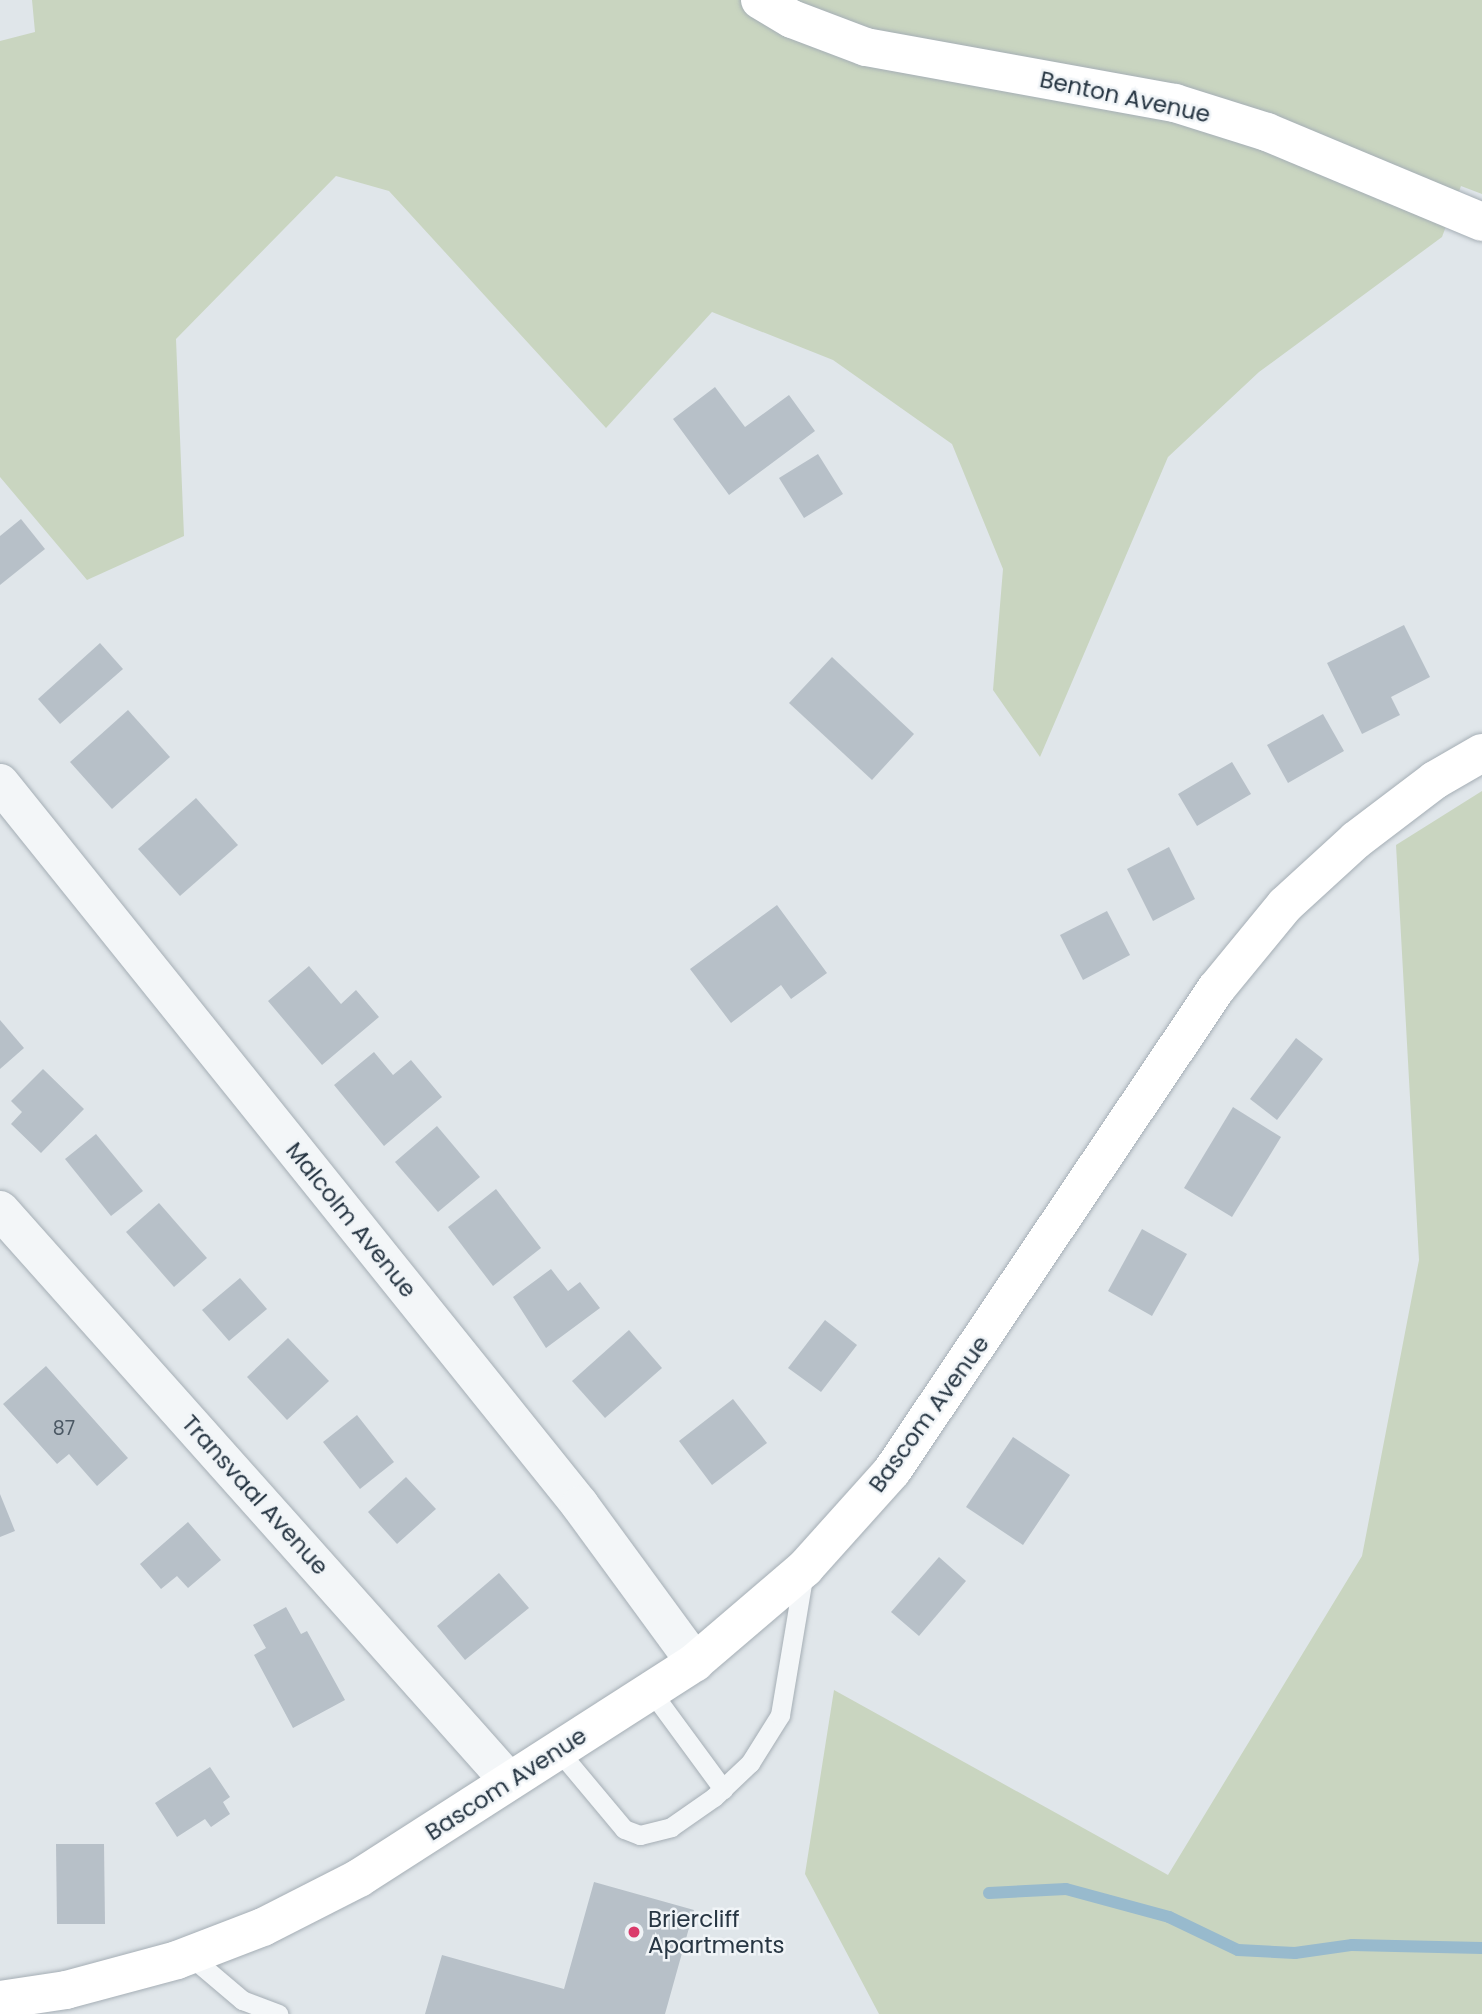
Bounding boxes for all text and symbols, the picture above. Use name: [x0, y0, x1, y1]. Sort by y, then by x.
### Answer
street label: Benton Avenue: [1037, 65, 1213, 129]
street label: Malcolm Avenue: [280, 1137, 422, 1303]
street label: Bascom Avenue: [863, 1330, 995, 1498]
street label: Transvaal Avenue: [176, 1409, 334, 1581]
house number: 87: [53, 1418, 75, 1440]
street label: Bascom Avenue: [420, 1722, 592, 1846]
place label: Briercliff Apartments: [648, 1905, 785, 1959]
marker: Briercliff Apartments: [626, 1924, 642, 1940]

